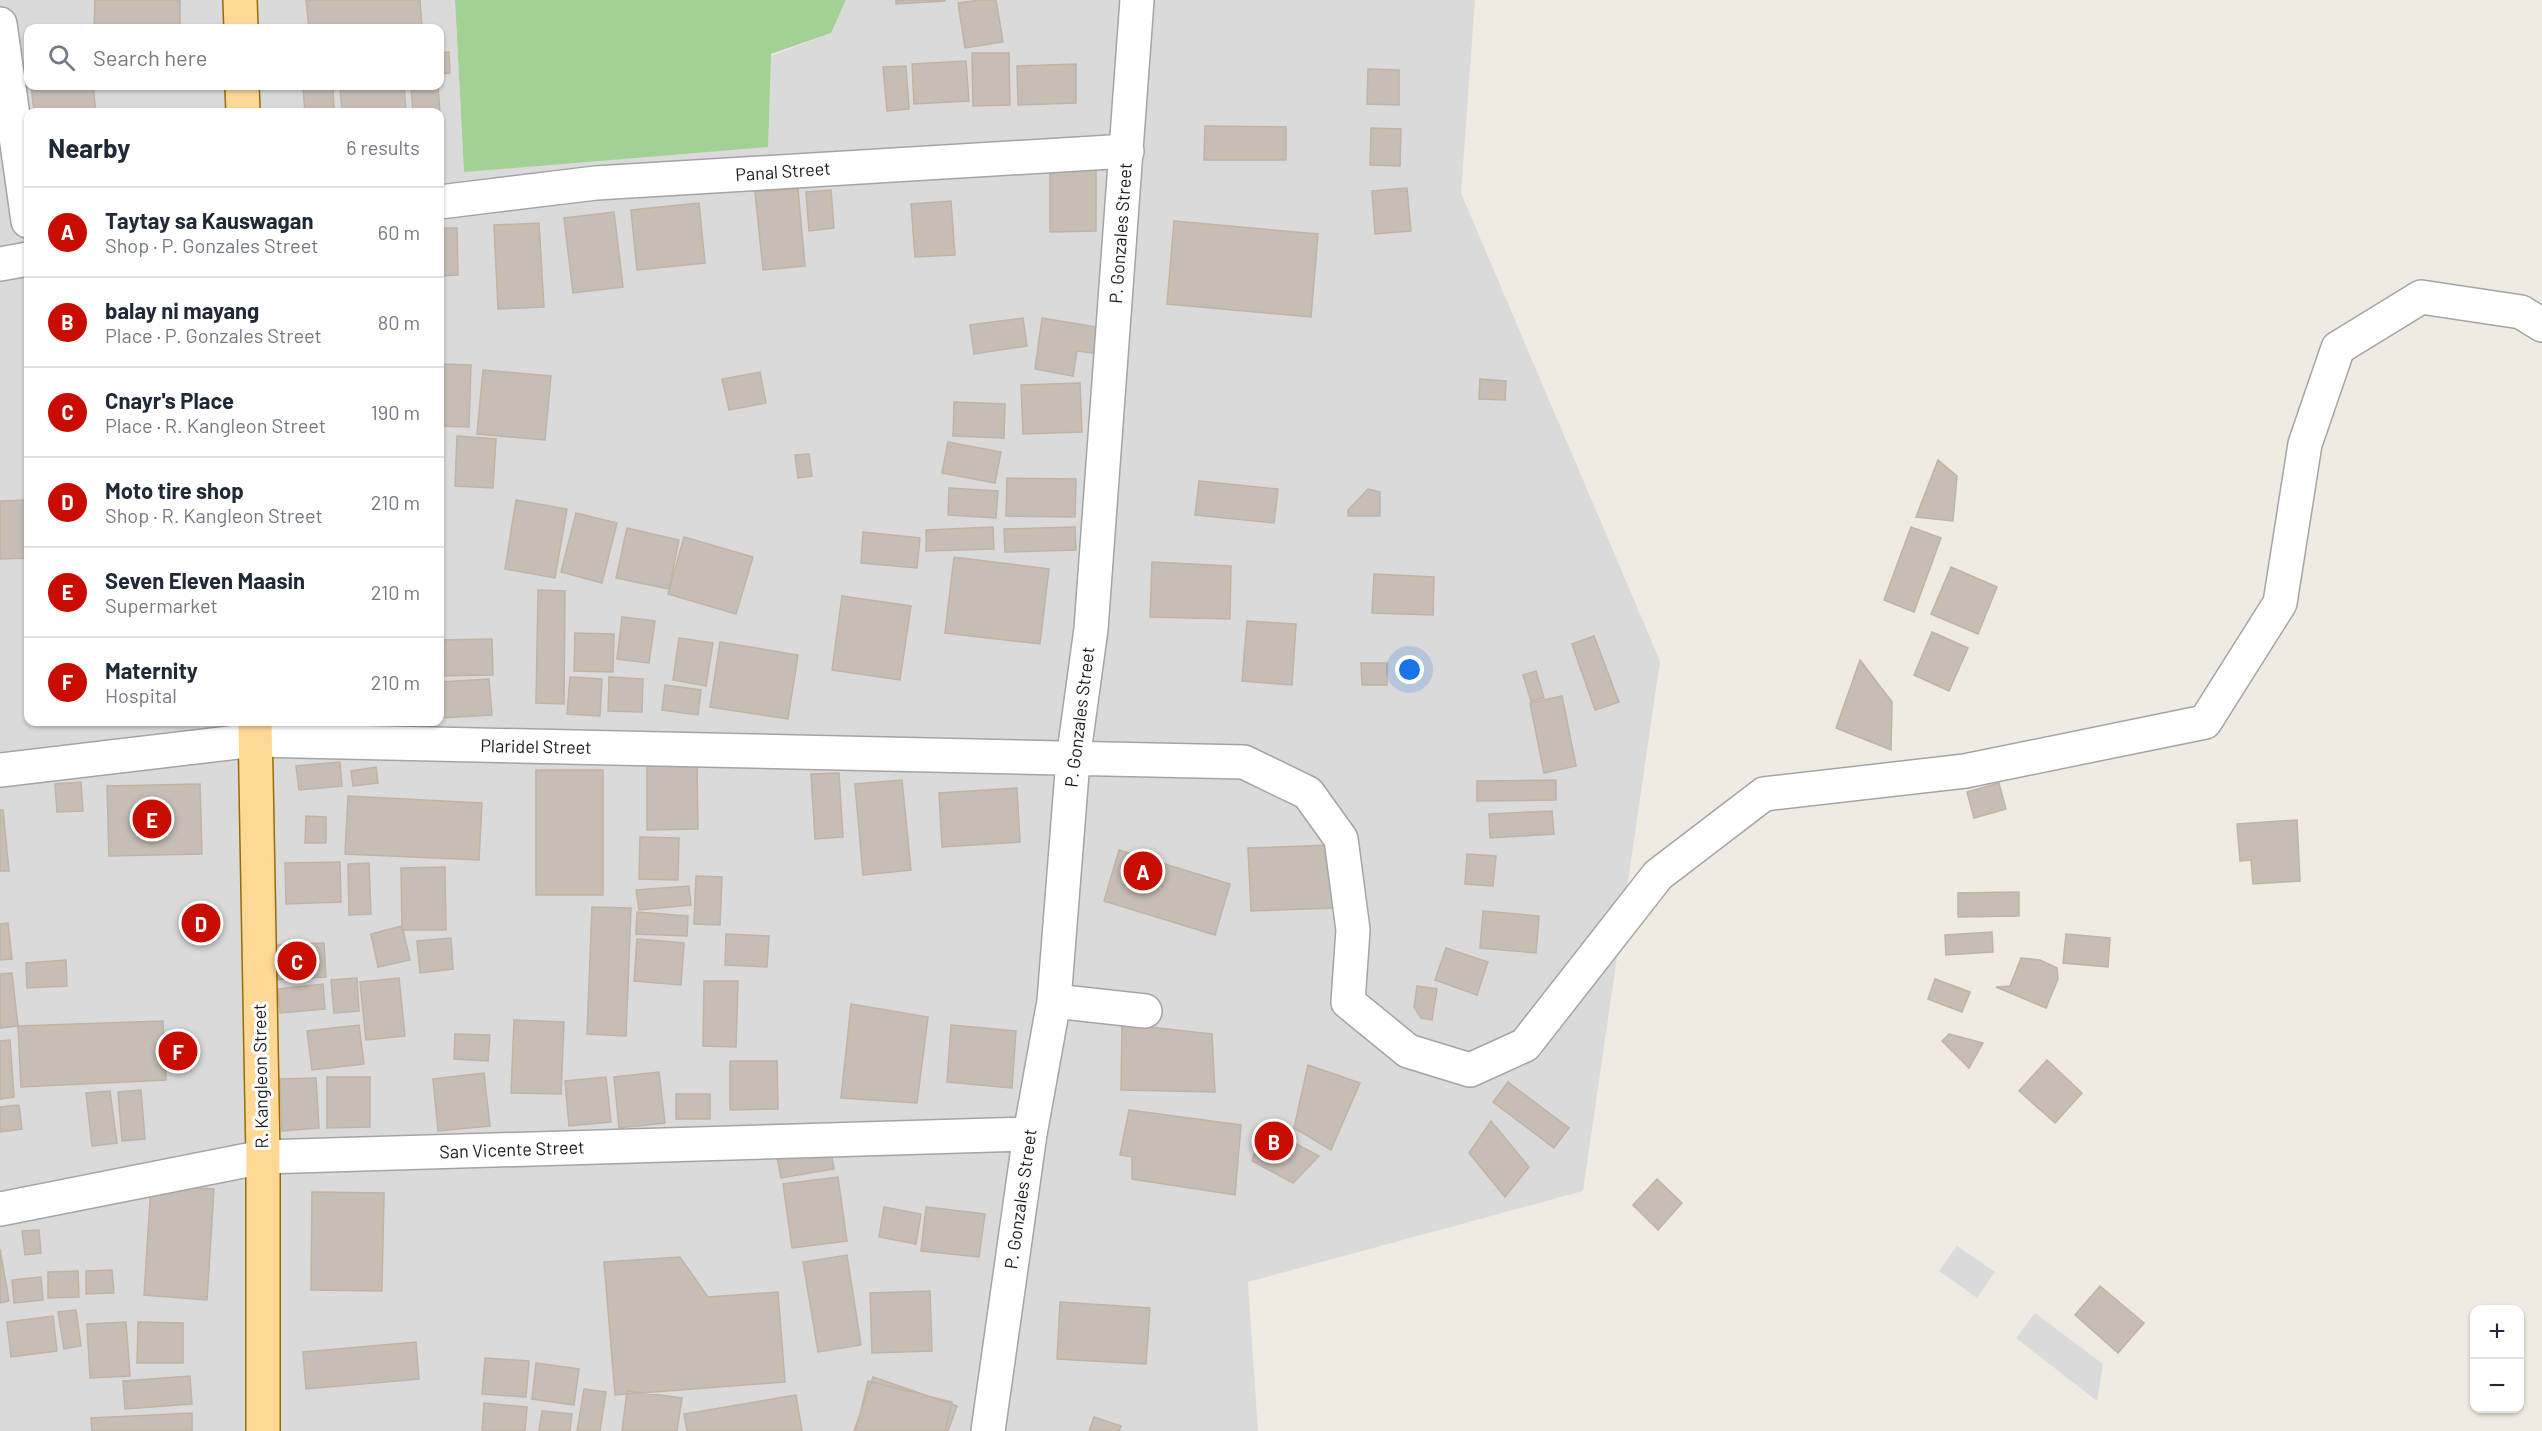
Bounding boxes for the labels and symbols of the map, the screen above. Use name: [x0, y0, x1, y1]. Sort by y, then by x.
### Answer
street label: Panal Street: [734, 157, 831, 185]
street label: P. Gonzales Street: [1104, 162, 1136, 304]
street label: P. Gonzales Street: [1059, 645, 1099, 788]
your location: [1395, 655, 1424, 684]
street label: Plaridel Street: [480, 734, 592, 758]
pin: E: [132, 796, 172, 842]
pin: A: [1124, 848, 1162, 894]
pin: D: [182, 900, 220, 946]
pin: C: [278, 938, 316, 984]
street label: R. Kangleon Street: [248, 1003, 272, 1149]
pin: F: [158, 1028, 198, 1074]
pin: B: [1254, 1118, 1294, 1164]
street label: P. Gonzales Street: [999, 1127, 1041, 1270]
street label: San Vicente Street: [439, 1135, 585, 1163]

